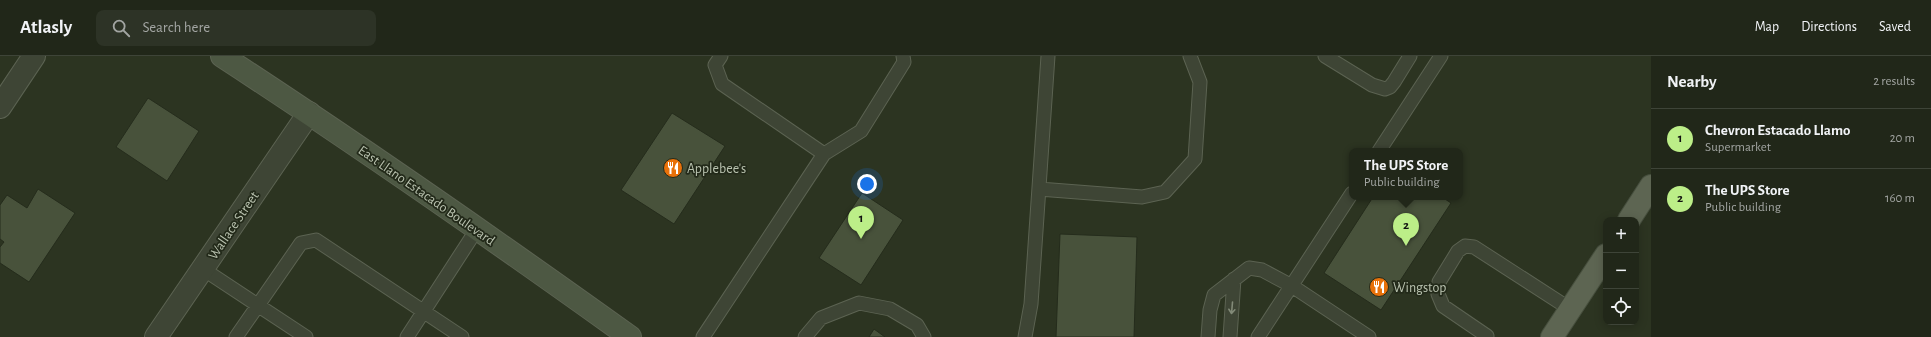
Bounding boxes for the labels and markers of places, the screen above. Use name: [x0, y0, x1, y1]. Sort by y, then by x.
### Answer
restaurant icon: Applebee's: [662, 157, 684, 179]
place label: Applebee's: [687, 162, 746, 176]
pin: 1: [848, 206, 874, 239]
pin: 2: [1393, 213, 1419, 246]
restaurant icon: Wingstop: [1368, 276, 1390, 298]
place label: Wingstop: [1393, 281, 1446, 295]

